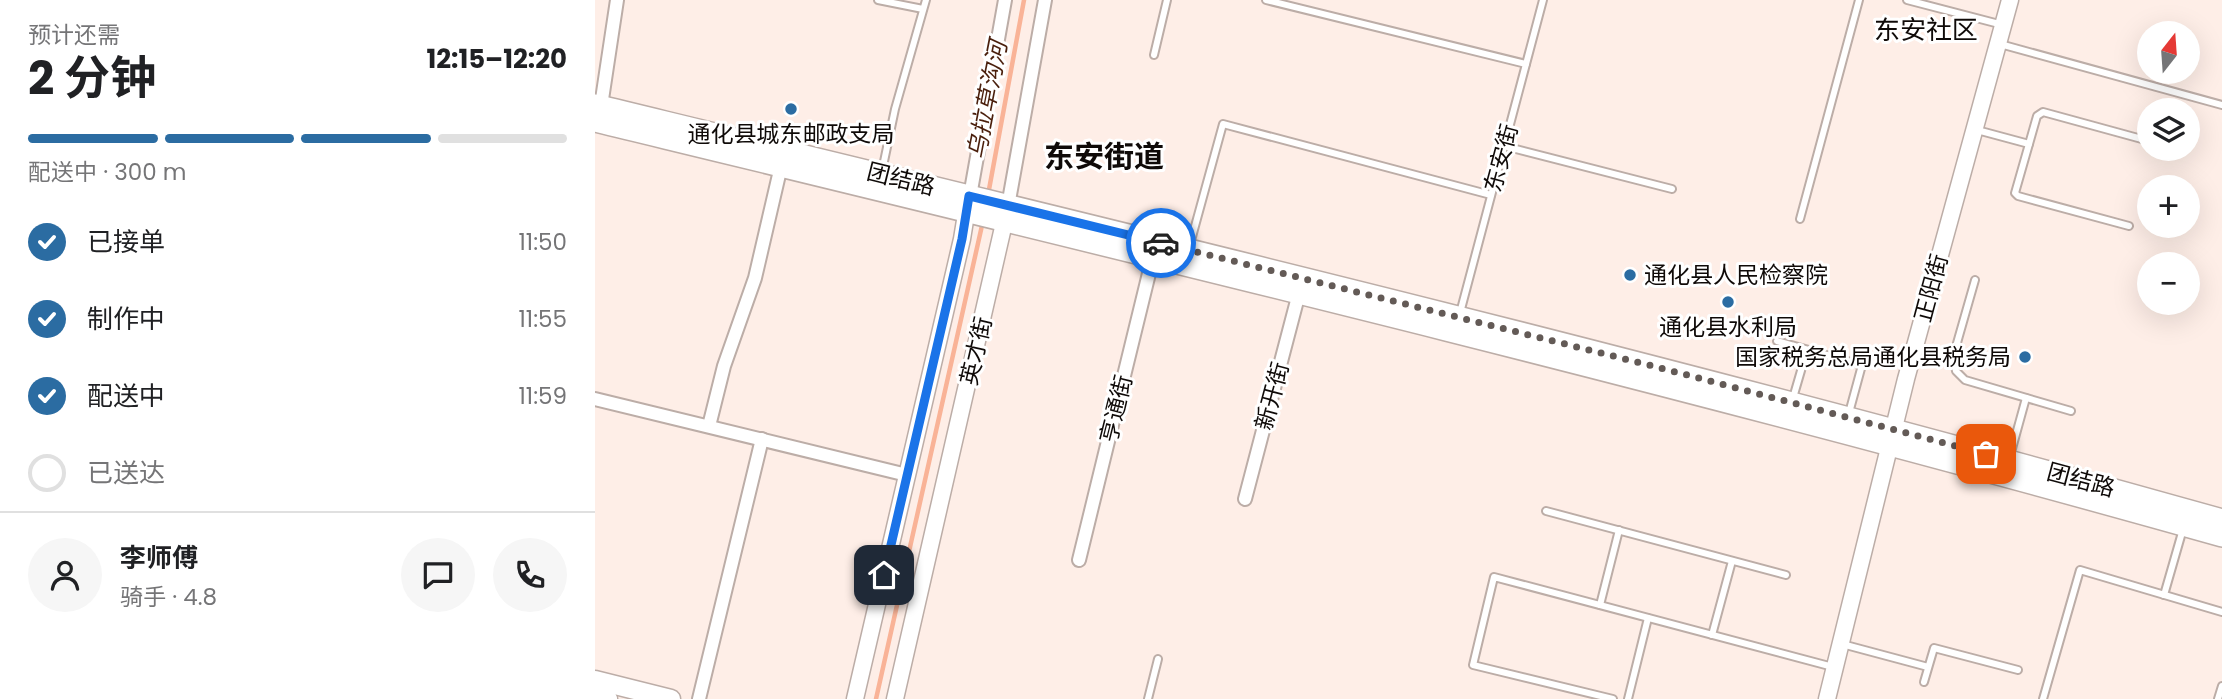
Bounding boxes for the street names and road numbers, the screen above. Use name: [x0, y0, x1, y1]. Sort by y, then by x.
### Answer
street label: 东安街: [1477, 121, 1525, 195]
street label: 团结路: [864, 155, 938, 203]
street label: 正阳街: [1907, 251, 1955, 325]
street label: 英才街: [953, 314, 999, 388]
street label: 新开街: [1248, 359, 1296, 433]
street label: 亨通街: [1092, 372, 1140, 446]
street label: 团结路: [2044, 456, 2118, 504]

